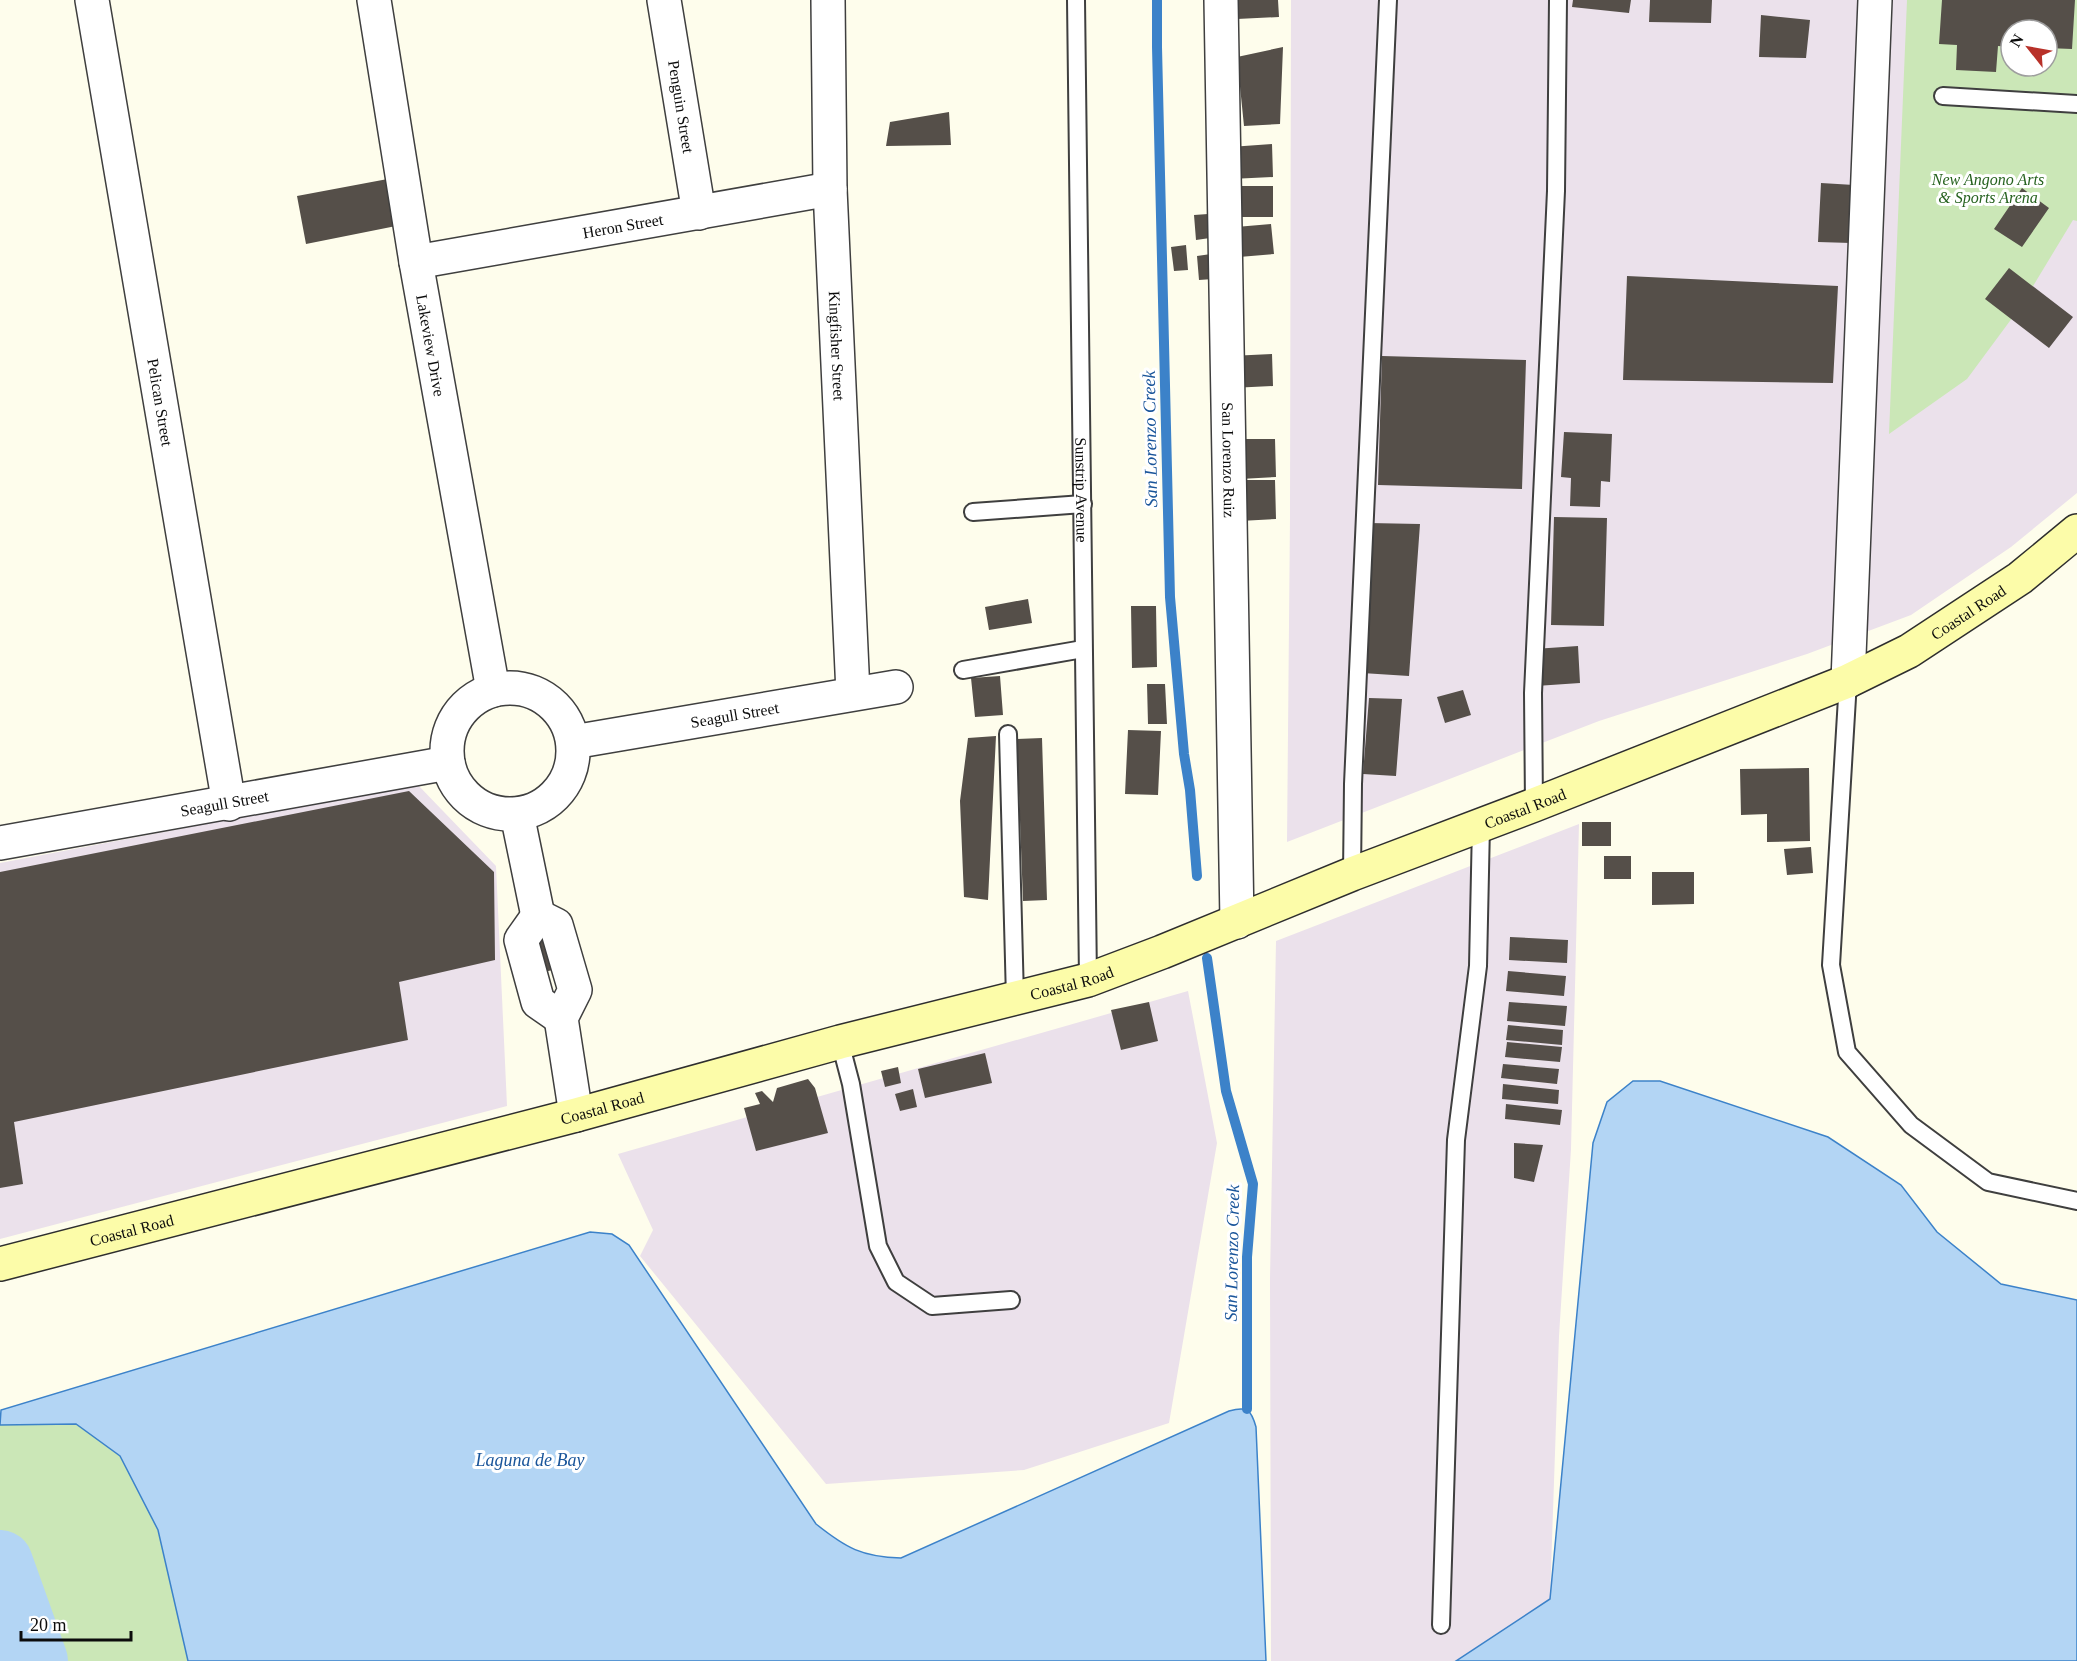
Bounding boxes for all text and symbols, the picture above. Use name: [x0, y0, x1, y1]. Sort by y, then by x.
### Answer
north arrow: [1999, 18, 2059, 78]
text: N: [2006, 31, 2027, 50]
street label: Penguin Street: [666, 59, 698, 155]
park label: New Angono Arts & Sports Arena: [1931, 171, 2044, 207]
street label: Heron Street: [581, 210, 665, 241]
street label: Kingfisher Street: [826, 291, 848, 402]
street label: Lakeview Drive: [413, 293, 449, 398]
street label: Pelican Street: [145, 357, 176, 448]
water label: San Lorenzo Creek: [1139, 370, 1161, 507]
street label: San Lorenzo Ruiz: [1219, 402, 1238, 518]
street label: Sunstrip Avenue: [1072, 437, 1091, 543]
street label: Coastal Road: [1928, 581, 2009, 643]
street label: Seagull Street: [689, 698, 781, 730]
street label: Coastal Road: [1482, 785, 1568, 832]
street label: Seagull Street: [179, 787, 270, 819]
street label: Coastal Road: [1028, 963, 1116, 1003]
street label: Coastal Road: [559, 1088, 646, 1127]
water label: San Lorenzo Creek: [1221, 1184, 1243, 1321]
street label: Coastal Road: [88, 1211, 175, 1249]
water label: Laguna de Bay: [475, 1450, 585, 1470]
scale bar: [21, 1604, 130, 1642]
text: 20 m: [30, 1615, 67, 1635]

